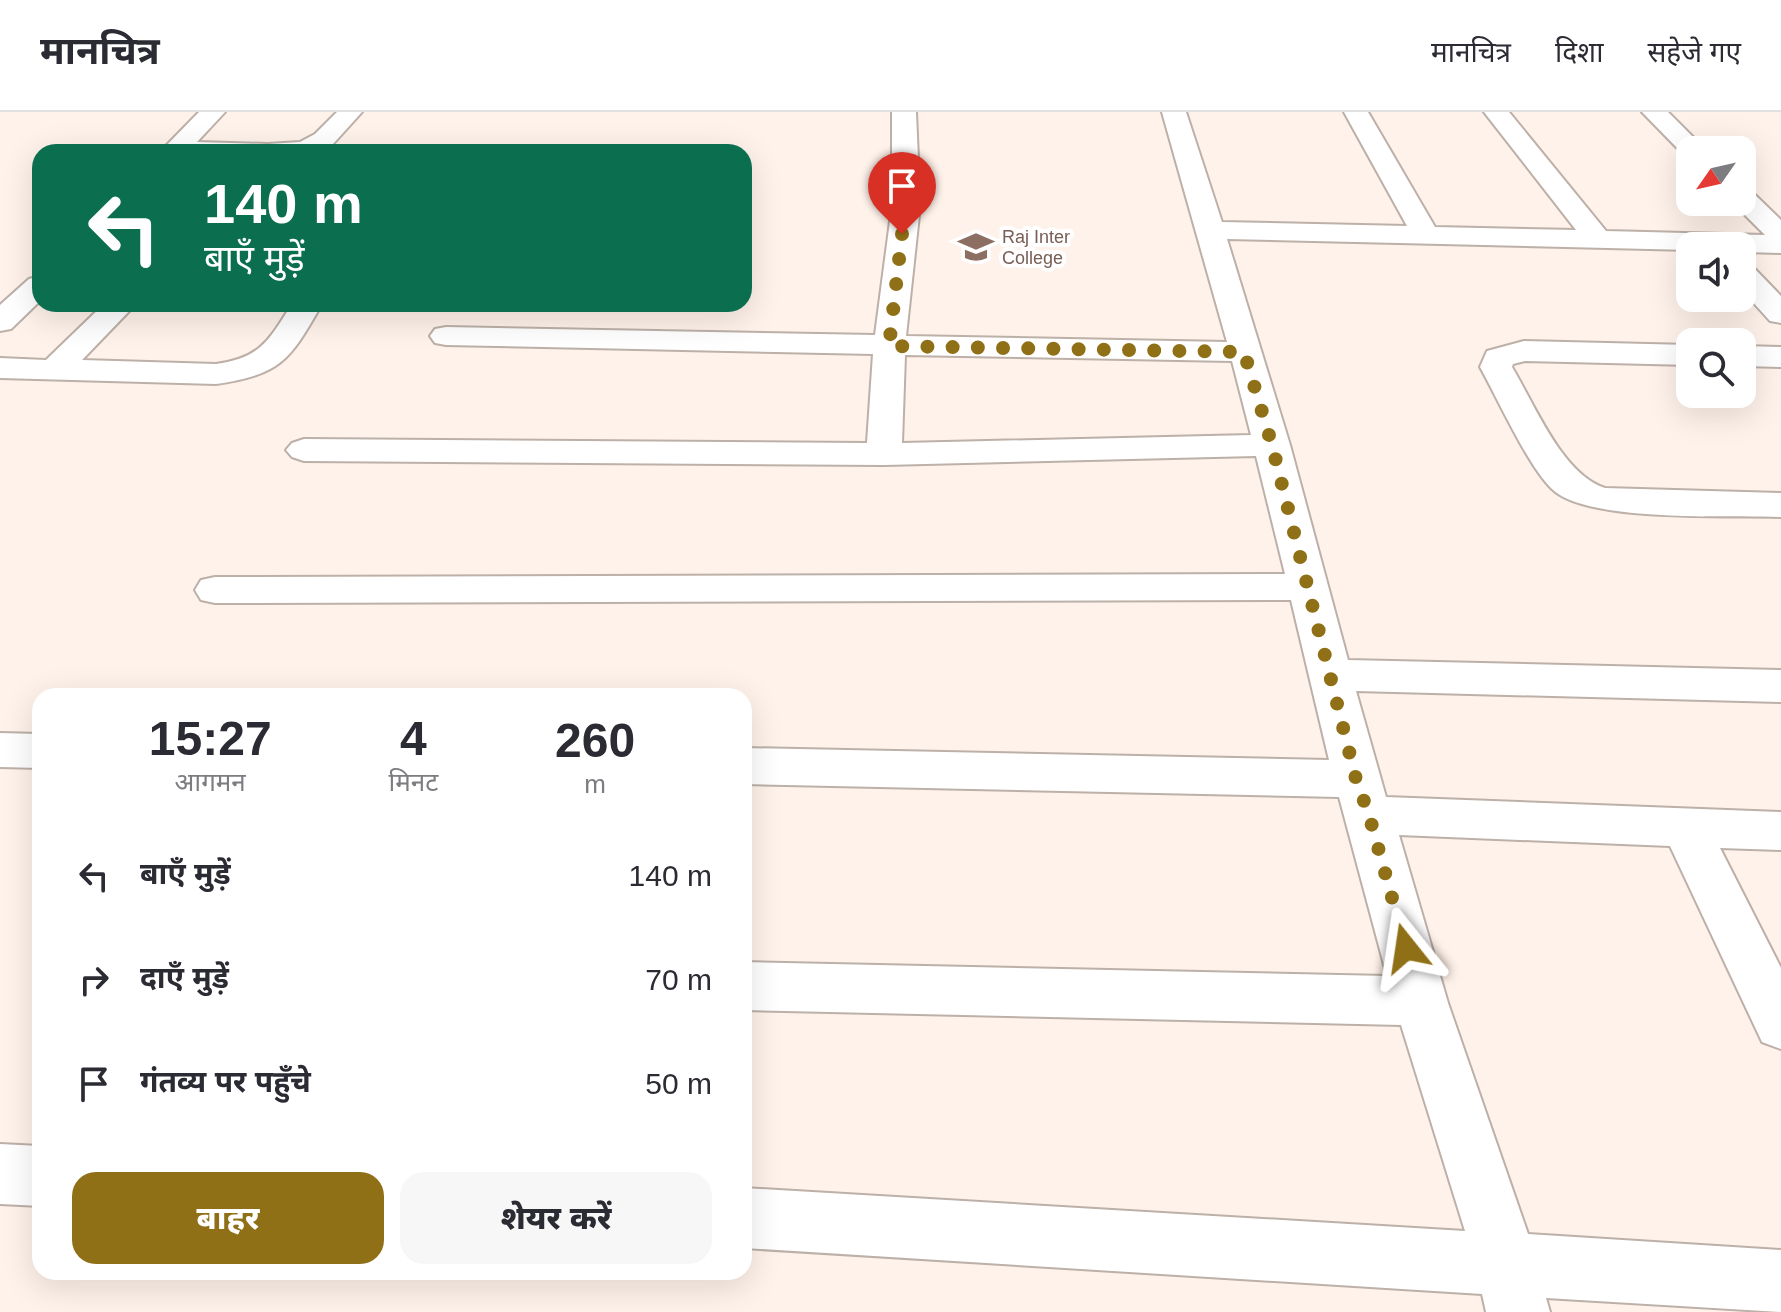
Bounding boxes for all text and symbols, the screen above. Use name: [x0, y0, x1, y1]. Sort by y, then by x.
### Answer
text: मानचित्र: [40, 30, 160, 72]
text: मानचित्र: [1431, 37, 1511, 68]
text: दिशा: [1555, 37, 1603, 68]
text: सहेजे गए: [1647, 37, 1741, 68]
north arrow: [1676, 136, 1756, 216]
map controls: [1676, 136, 1756, 408]
pin: [868, 152, 936, 234]
icon: arrive: [880, 164, 924, 208]
text: 140 m: [204, 172, 363, 235]
icon: left: [72, 176, 176, 280]
place label: Raj Inter College: [1002, 227, 1070, 268]
school or university icon: Raj Inter College: [957, 228, 995, 266]
button: sound: [1676, 232, 1756, 312]
text: बाएँ मुड़ें: [204, 238, 305, 279]
button: search: [1676, 328, 1756, 408]
text: 15:27: [149, 712, 272, 765]
text: 4: [400, 712, 427, 765]
text: 260: [555, 714, 635, 767]
text: आगमन: [175, 767, 246, 797]
text: मिनट: [388, 767, 438, 797]
text: m: [584, 769, 606, 799]
icon: left: [72, 854, 116, 898]
text: बाएँ मुड़ें: [140, 857, 231, 890]
text: 140 m: [629, 859, 712, 892]
position arrow: [1364, 906, 1448, 990]
icon: right: [72, 958, 116, 1002]
text: दाएँ मुड़ें: [140, 961, 229, 994]
text: 70 m: [645, 963, 712, 996]
icon: arrive: [72, 1062, 116, 1106]
text: गंतव्य पर पहुँचे: [140, 1065, 311, 1098]
text: 50 m: [645, 1067, 712, 1100]
button: बाहर: [72, 1172, 384, 1264]
button: शेयर करें: [400, 1172, 712, 1264]

